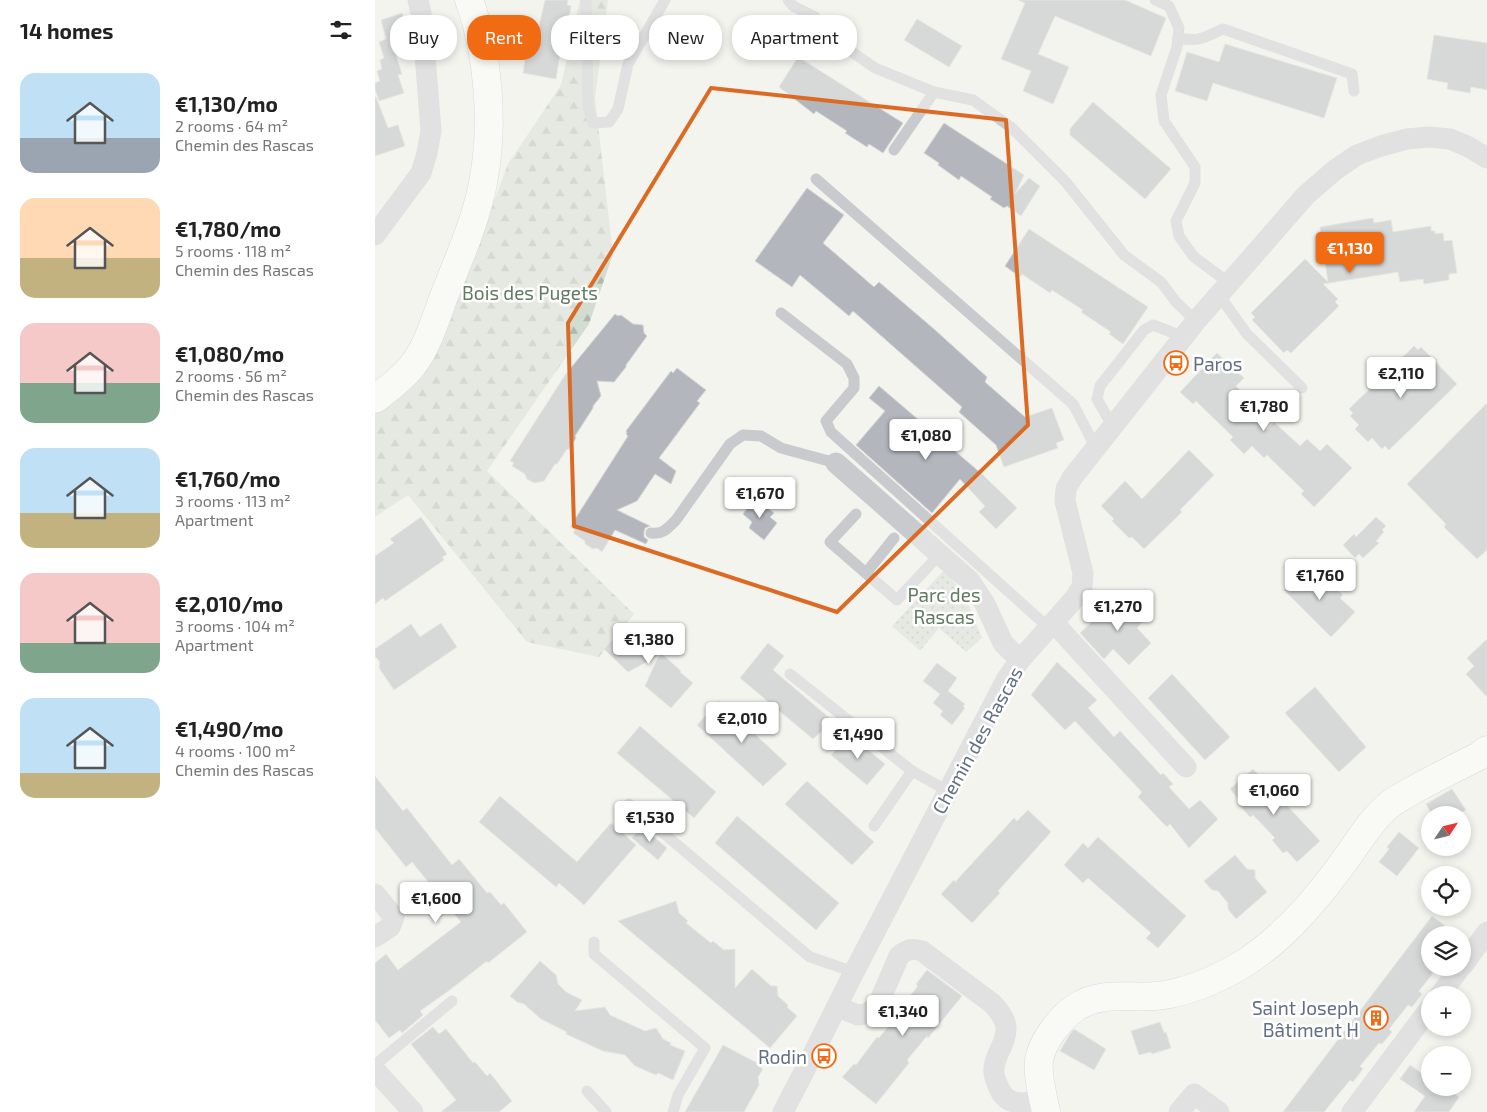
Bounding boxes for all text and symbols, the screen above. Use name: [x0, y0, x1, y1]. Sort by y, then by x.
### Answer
chip: Buy: [390, 15, 457, 60]
chip: Rent: [467, 15, 541, 60]
chip: Filters: [551, 15, 639, 60]
chip: New: [649, 15, 722, 60]
chip: Apartment: [732, 15, 857, 60]
icon: filters: [327, 16, 355, 44]
text: 14 homes: [20, 18, 114, 43]
text: €1,130/mo: [175, 91, 278, 116]
icon: home: [60, 93, 120, 153]
text: 2 rooms · 64 m²: [175, 116, 288, 135]
text: Chemin des Rascas: [175, 135, 314, 154]
text: €1,780/mo: [175, 216, 281, 241]
icon: home: [60, 218, 120, 278]
pin: €1,130: [1309, 232, 1391, 274]
text: €1,130: [1327, 238, 1373, 257]
text: 5 rooms · 118 m²: [175, 241, 291, 260]
text: Chemin des Rascas: [175, 260, 314, 279]
park label: Bois des Pugets: [462, 281, 598, 304]
text: €1,080/mo: [175, 341, 284, 366]
icon: home: [60, 343, 120, 403]
bus stop icon: Paros: [1163, 350, 1189, 376]
place label: Paros: [1193, 352, 1242, 375]
pin: €2,110: [1360, 356, 1442, 399]
text: €2,110: [1378, 363, 1424, 382]
text: 2 rooms · 56 m²: [175, 366, 287, 385]
text: Chemin des Rascas: [175, 385, 314, 404]
pin: €1,780: [1223, 390, 1305, 432]
text: €1,780: [1239, 396, 1289, 415]
pin: €1,080: [885, 418, 967, 461]
text: €1,080: [900, 425, 952, 444]
text: €1,760/mo: [175, 466, 281, 491]
icon: home: [60, 468, 120, 528]
pin: €1,670: [719, 476, 801, 519]
text: €1,670: [735, 483, 785, 502]
text: 3 rooms · 113 m²: [175, 491, 291, 510]
text: Apartment: [175, 510, 254, 529]
pin: €1,760: [1279, 558, 1361, 601]
text: €1,760: [1296, 565, 1344, 584]
park label: Parc des Rascas: [907, 583, 981, 628]
pin: €1,270: [1077, 590, 1159, 632]
text: €2,010/mo: [175, 591, 283, 616]
icon: home: [60, 593, 120, 653]
text: €1,270: [1094, 596, 1142, 615]
text: 3 rooms · 104 m²: [175, 616, 295, 635]
pin: €1,380: [608, 622, 690, 665]
text: €1,380: [624, 629, 674, 648]
text: Apartment: [175, 635, 254, 654]
street label: Chemin des Rascas: [927, 662, 1027, 818]
pin: €2,010: [701, 702, 783, 744]
text: €2,010: [717, 708, 767, 727]
text: €1,490/mo: [175, 716, 283, 741]
icon: home: [60, 718, 120, 778]
pin: €1,490: [817, 718, 899, 760]
text: €1,490: [833, 724, 883, 743]
text: 4 rooms · 100 m²: [175, 741, 296, 760]
text: Chemin des Rascas: [175, 760, 314, 779]
pin: €1,060: [1233, 774, 1315, 816]
text: €1,060: [1249, 780, 1299, 799]
pin: €1,530: [609, 800, 691, 843]
north arrow: [1421, 806, 1471, 856]
map controls: [1421, 806, 1471, 1096]
text: €1,530: [625, 807, 675, 826]
button: locate: [1421, 866, 1471, 916]
pin: €1,600: [395, 882, 477, 924]
text: €1,600: [411, 888, 461, 907]
button: layers: [1421, 926, 1471, 976]
button: +: [1421, 986, 1471, 1036]
pin: €1,340: [862, 994, 944, 1037]
place label: Saint Joseph Bâtiment H: [1252, 996, 1359, 1041]
text: €1,340: [878, 1001, 928, 1020]
building icon: Saint Joseph Bâtiment H: [1363, 1005, 1389, 1031]
bus stop icon: Rodin: [811, 1043, 837, 1069]
place label: Rodin: [758, 1045, 807, 1068]
button: −: [1421, 1046, 1471, 1096]

